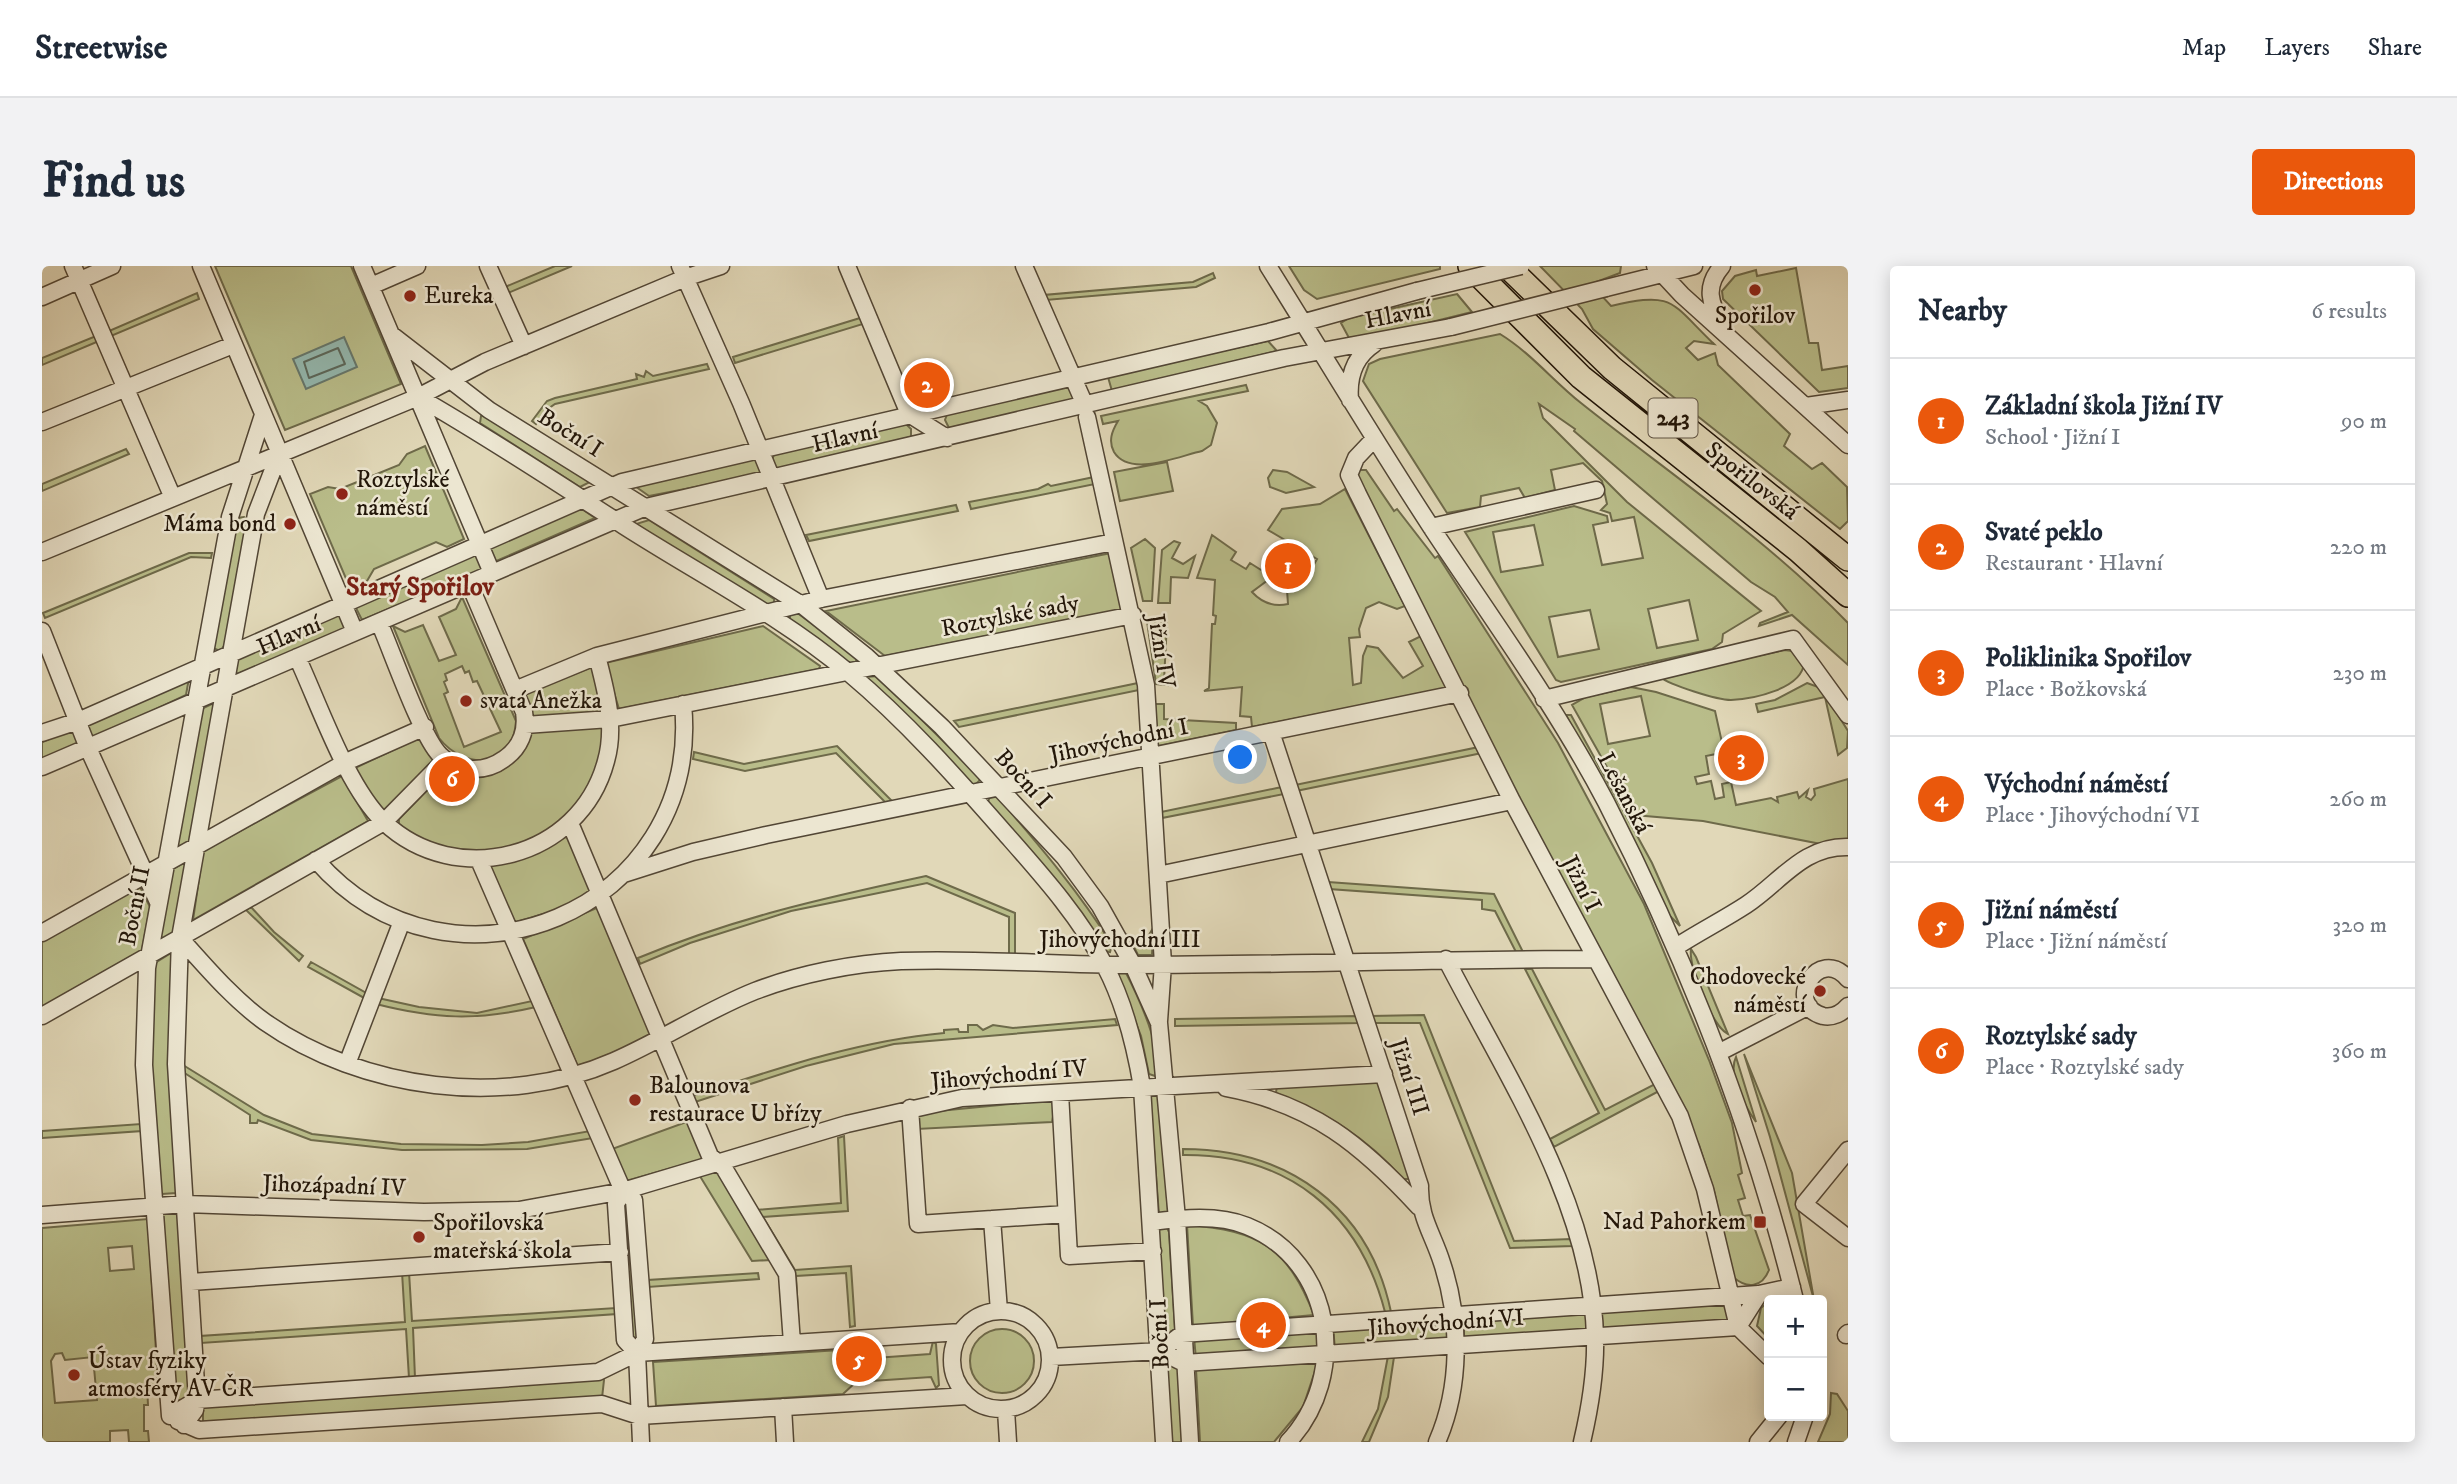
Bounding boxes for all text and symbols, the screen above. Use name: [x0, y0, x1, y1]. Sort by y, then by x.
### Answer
text: Streetwise: [35, 28, 167, 69]
text: Map: [2182, 33, 2226, 63]
text: Layers: [2264, 33, 2330, 63]
text: Share: [2368, 33, 2422, 63]
button: Directions: [2252, 149, 2415, 215]
text: Find us: [42, 151, 185, 213]
place label: Eureka: [424, 281, 494, 311]
marker: Spořilov: [1747, 282, 1763, 298]
marker: Eureka: [402, 288, 418, 304]
text: Nearby: [1918, 293, 2007, 330]
street label: Hlavní: [1362, 294, 1435, 336]
text: 6 results: [2311, 297, 2387, 326]
place label: Spořilov: [1715, 301, 1796, 331]
pin: 2: [904, 359, 950, 411]
text: Základní škola Jižní IV: [1985, 390, 2222, 423]
road number: 243: [1648, 398, 1698, 438]
street label: Boční I: [532, 401, 608, 465]
text: 1: [1937, 407, 1945, 436]
text: 90 m: [2341, 407, 2387, 436]
street label: Hlavní: [809, 415, 883, 460]
text: School · Jižní I: [1985, 423, 2120, 452]
street label: Spořilovská: [1699, 435, 1806, 527]
place label: Roztylské náměstí: [356, 465, 449, 523]
marker: Roztylské náměstí: [334, 486, 350, 502]
place label: Máma bond: [163, 509, 276, 539]
marker: Máma bond: [282, 516, 298, 532]
text: Svaté peklo: [1985, 516, 2103, 549]
text: 2: [1935, 533, 1947, 562]
text: 220 m: [2330, 533, 2387, 562]
pin: 1: [1265, 540, 1311, 592]
text: Restaurant · Hlavní: [1985, 549, 2163, 578]
district label: Starý Spořilov: [346, 571, 495, 604]
street label: Roztylské sady: [938, 588, 1082, 644]
street label: Hlavní: [252, 608, 327, 663]
street label: Jižní IV: [1140, 610, 1182, 691]
text: Poliklinika Spořilov: [1985, 642, 2191, 675]
text: 3: [1937, 659, 1945, 688]
text: 230 m: [2333, 659, 2387, 688]
text: Place · Božkovská: [1985, 675, 2147, 704]
place label: svatá Anežka: [480, 686, 603, 716]
marker: svatá Anežka: [458, 693, 474, 709]
street label: Jihovýchodní I: [1045, 712, 1191, 771]
pin: 3: [1718, 732, 1764, 784]
your location: [1223, 740, 1257, 774]
street label: Boční I: [988, 743, 1058, 815]
street label: Lešanská: [1590, 747, 1658, 840]
pin: 6: [429, 753, 475, 805]
text: Východní náměstí: [1985, 768, 2168, 801]
text: 4: [1934, 785, 1948, 814]
text: 260 m: [2329, 785, 2387, 814]
text: Place · Jihovýchodní VI: [1985, 801, 2200, 830]
street label: Jižní I: [1553, 849, 1608, 917]
street label: Boční II: [113, 863, 157, 949]
text: Jižní náměstí: [1985, 894, 2117, 927]
text: 5: [1935, 911, 1947, 940]
text: 320 m: [2333, 911, 2387, 940]
street label: Jihovýchodní III: [1037, 925, 1201, 955]
text: Place · Jižní náměstí: [1985, 927, 2167, 956]
place label: Chodovecké náměstí: [1690, 962, 1808, 1020]
marker: Chodovecké náměstí: [1812, 983, 1828, 999]
text: Roztylské sady: [1985, 1020, 2137, 1053]
street label: Jižní III: [1382, 1033, 1436, 1119]
text: 6: [1935, 1037, 1947, 1066]
text: 360 m: [2332, 1037, 2387, 1066]
street label: Jihovýchodní IV: [928, 1053, 1089, 1097]
text: Place · Roztylské sady: [1985, 1053, 2184, 1082]
place label: Balounova restaurace U břízy: [649, 1071, 822, 1129]
marker: Balounova restaurace U břízy: [627, 1092, 643, 1108]
street label: Jihozápadní IV: [260, 1168, 407, 1204]
place label: Nad Pahorkem: [1603, 1207, 1746, 1237]
place label: Spořilovská mateřská škola: [433, 1208, 573, 1266]
marker: Nad Pahorkem: [1752, 1214, 1768, 1230]
marker: Spořilovská mateřská škola: [411, 1229, 427, 1245]
map controls: [1764, 1295, 1827, 1421]
button: +: [1764, 1295, 1827, 1358]
street label: Boční I: [1143, 1298, 1177, 1370]
pin: 4: [1240, 1299, 1286, 1351]
street label: Jihovýchodní VI: [1365, 1303, 1525, 1344]
pin: 5: [836, 1333, 882, 1385]
place label: Ústav fyziky atmosféry AV ČR: [88, 1345, 253, 1404]
button: −: [1764, 1358, 1827, 1421]
marker: Ústav fyziky atmosféry AV ČR: [66, 1367, 82, 1383]

